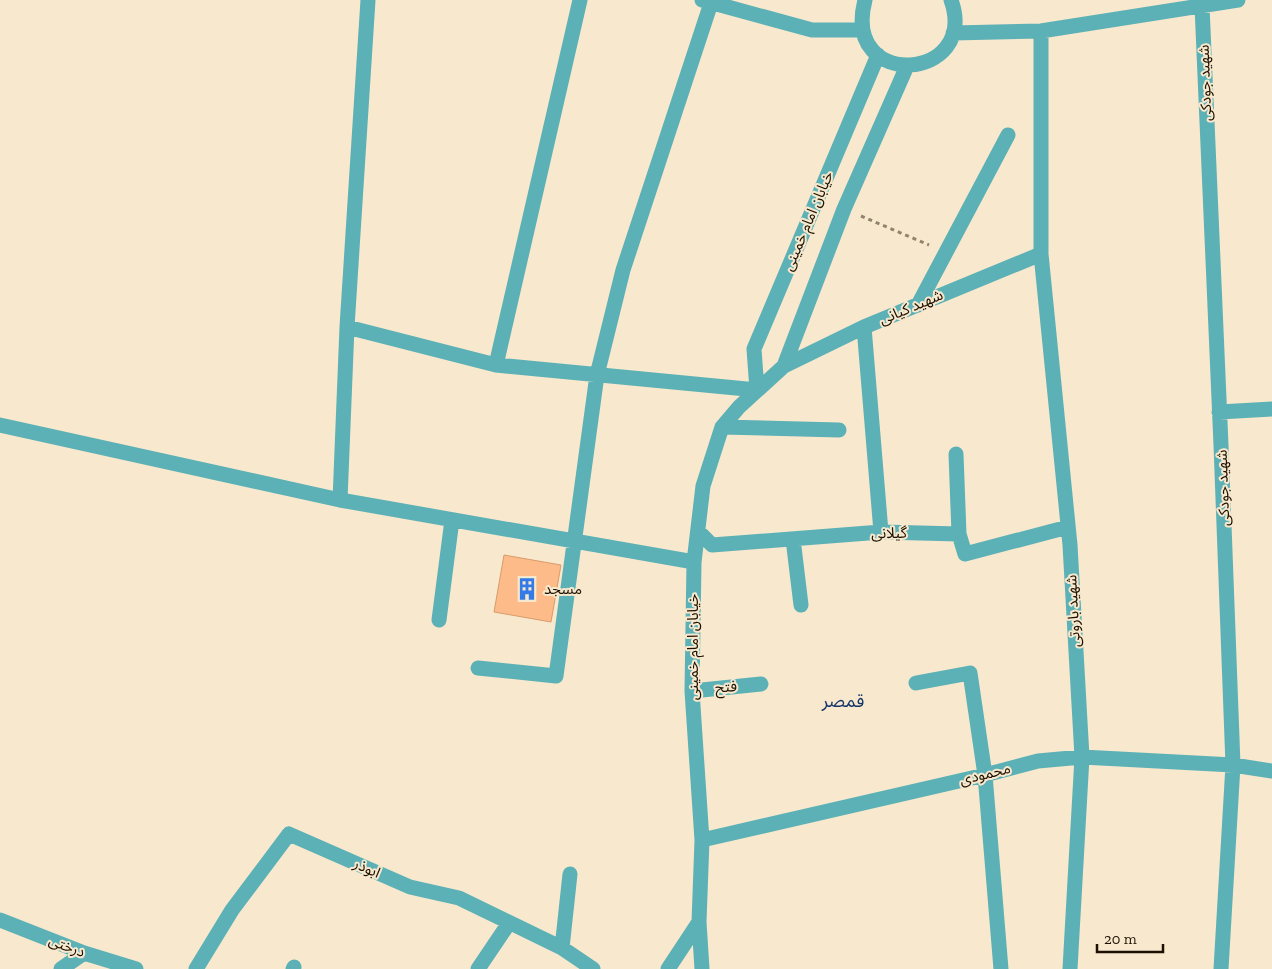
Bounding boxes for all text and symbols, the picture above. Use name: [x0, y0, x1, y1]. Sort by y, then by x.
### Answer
street label: شهید جودکی: [1195, 44, 1215, 122]
street label: خیابان امام خمینی: [779, 168, 839, 274]
street label: شهید کیانی: [876, 285, 946, 328]
street label: شهید جودکی: [1213, 449, 1233, 527]
street label: گیلانی: [871, 524, 908, 542]
street label: شهید باروتی: [1062, 574, 1084, 648]
building icon: مسجد: [514, 576, 540, 602]
place label: مسجد: [544, 580, 582, 598]
street label: خیابان امام خمینی: [684, 594, 704, 700]
street label: فتح: [714, 677, 738, 700]
district label: قمصر: [821, 690, 864, 712]
street label: محمودی: [958, 759, 1012, 789]
street label: ابوذر: [350, 854, 383, 882]
scale bar: [1097, 922, 1163, 954]
text: 20 m: [1104, 930, 1137, 948]
street label: درختی: [46, 931, 88, 961]

